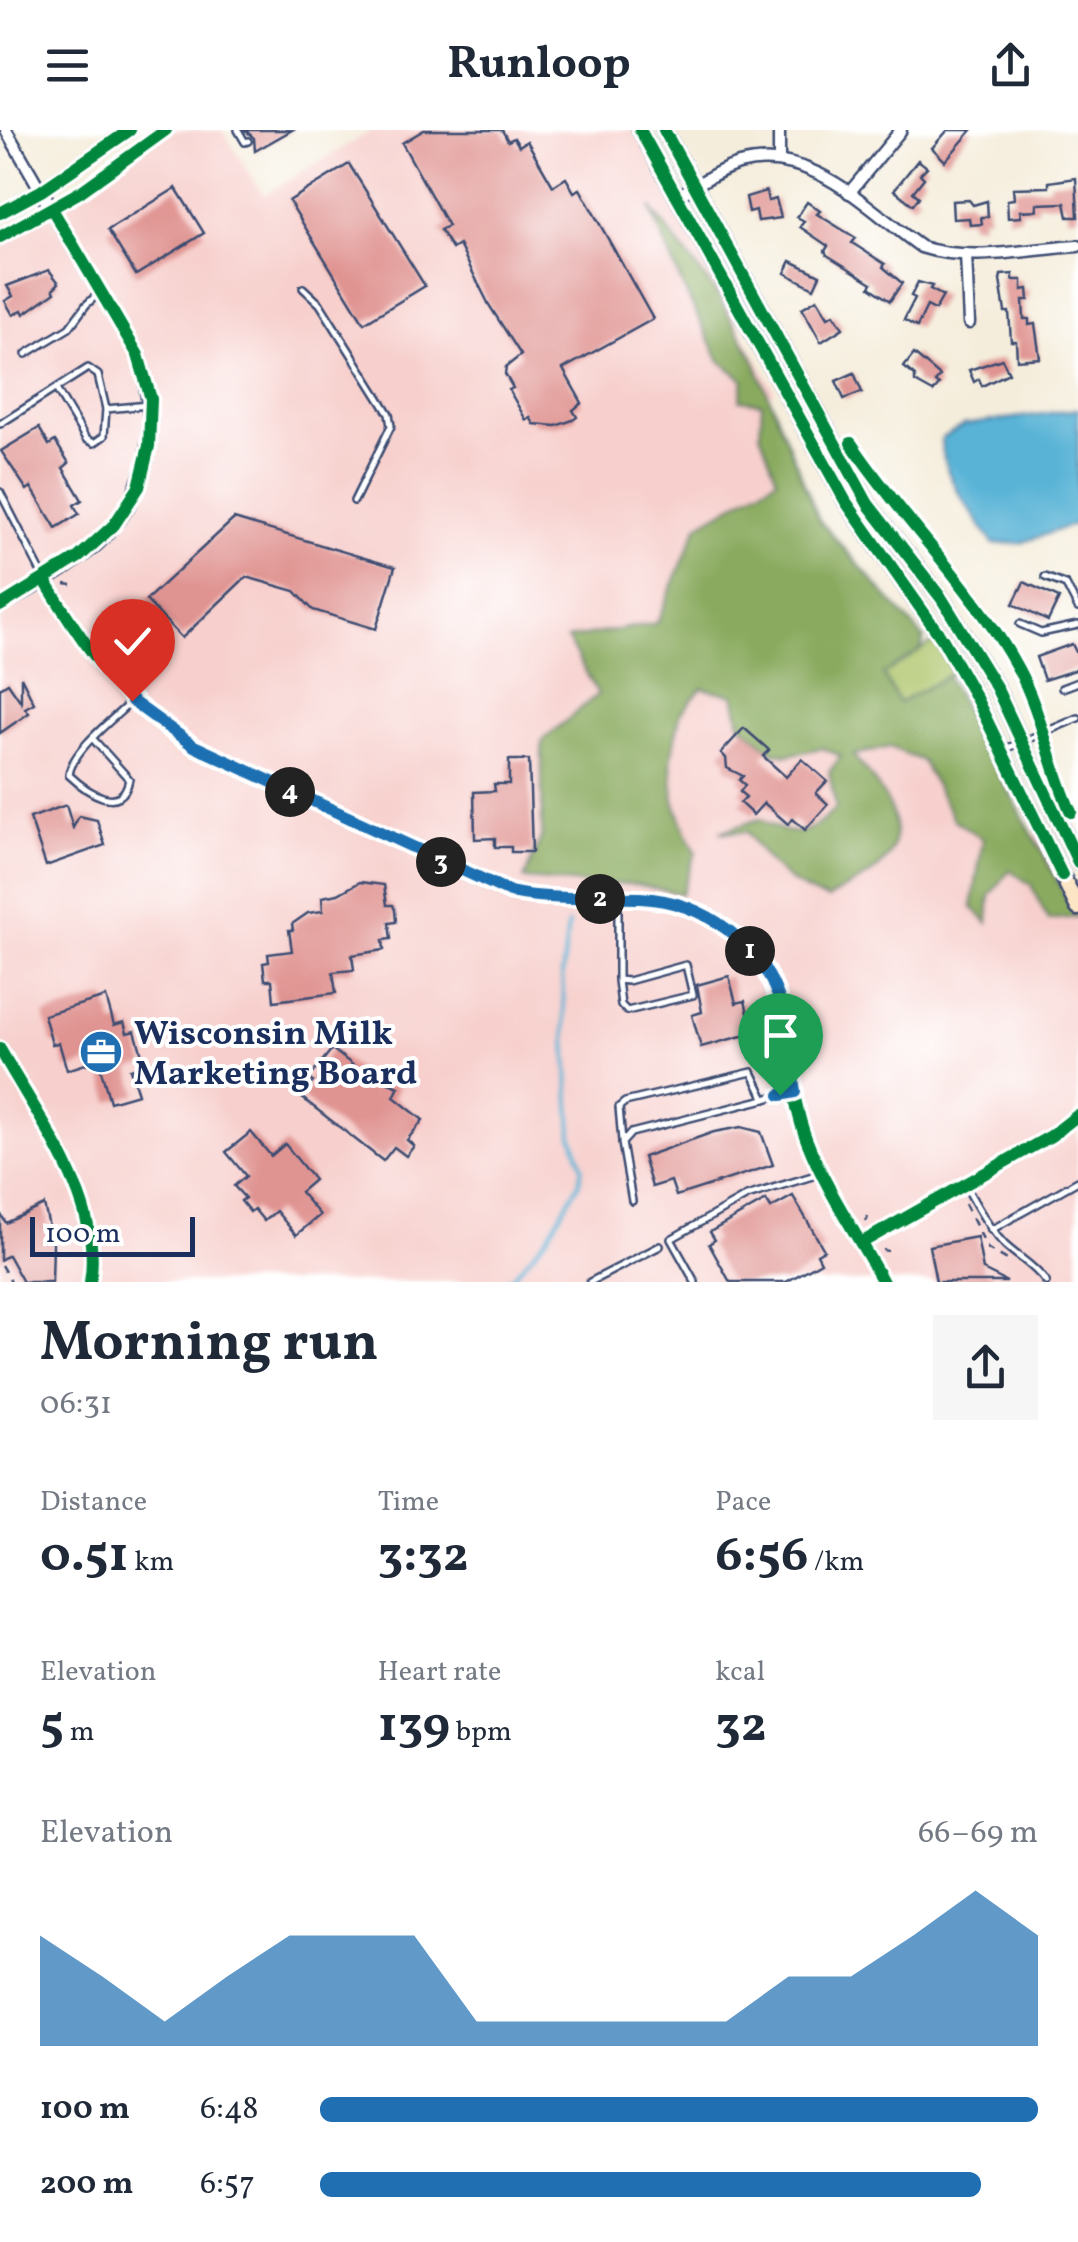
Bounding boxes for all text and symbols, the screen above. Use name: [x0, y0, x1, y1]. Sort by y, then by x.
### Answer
text: Runloop: [447, 34, 631, 97]
icon: menu: [40, 38, 95, 93]
icon: share: [983, 38, 1038, 93]
pin: [90, 599, 175, 702]
icon: check: [105, 614, 160, 669]
pin: 4: [265, 767, 315, 817]
text: 4: [282, 772, 298, 811]
pin: 3: [416, 837, 466, 887]
text: 3: [434, 842, 448, 881]
pin: 2: [575, 874, 625, 924]
text: 2: [593, 879, 607, 918]
pin: 1: [725, 926, 775, 976]
text: 1: [744, 931, 756, 970]
pin: [738, 993, 823, 1096]
icon: arrive: [753, 1008, 808, 1063]
place label: Wisconsin Milk Marketing Board: [134, 1011, 417, 1099]
office icon: Wisconsin Milk Marketing Board: [78, 1029, 124, 1075]
scale bar: [30, 1212, 195, 1256]
text: 100 m: [45, 1215, 120, 1254]
text: Morning run: [40, 1307, 379, 1383]
button: share: [933, 1315, 1038, 1420]
text: 06:31: [40, 1383, 112, 1427]
text: Distance: [40, 1483, 147, 1522]
text: Time: [378, 1483, 439, 1522]
text: Pace: [715, 1483, 771, 1522]
text: 0.51: [40, 1522, 129, 1592]
text: 3:32: [378, 1522, 469, 1592]
text: 6:56: [715, 1522, 808, 1592]
text: km: [129, 1543, 174, 1582]
text: /km: [808, 1543, 864, 1582]
text: Elevation: [40, 1653, 156, 1692]
text: Heart rate: [378, 1653, 501, 1692]
text: kcal: [715, 1653, 765, 1692]
text: 5: [40, 1692, 64, 1762]
text: 139: [378, 1692, 450, 1762]
text: 32: [715, 1692, 767, 1762]
text: m: [64, 1713, 94, 1752]
text: bpm: [450, 1713, 512, 1752]
text: Elevation: [40, 1812, 173, 1856]
text: 66–69 m: [918, 1812, 1038, 1856]
text: 100 m: [40, 2088, 130, 2132]
text: 6:48: [200, 2088, 258, 2132]
text: 200 m: [40, 2163, 134, 2207]
text: 6:57: [200, 2163, 255, 2207]

